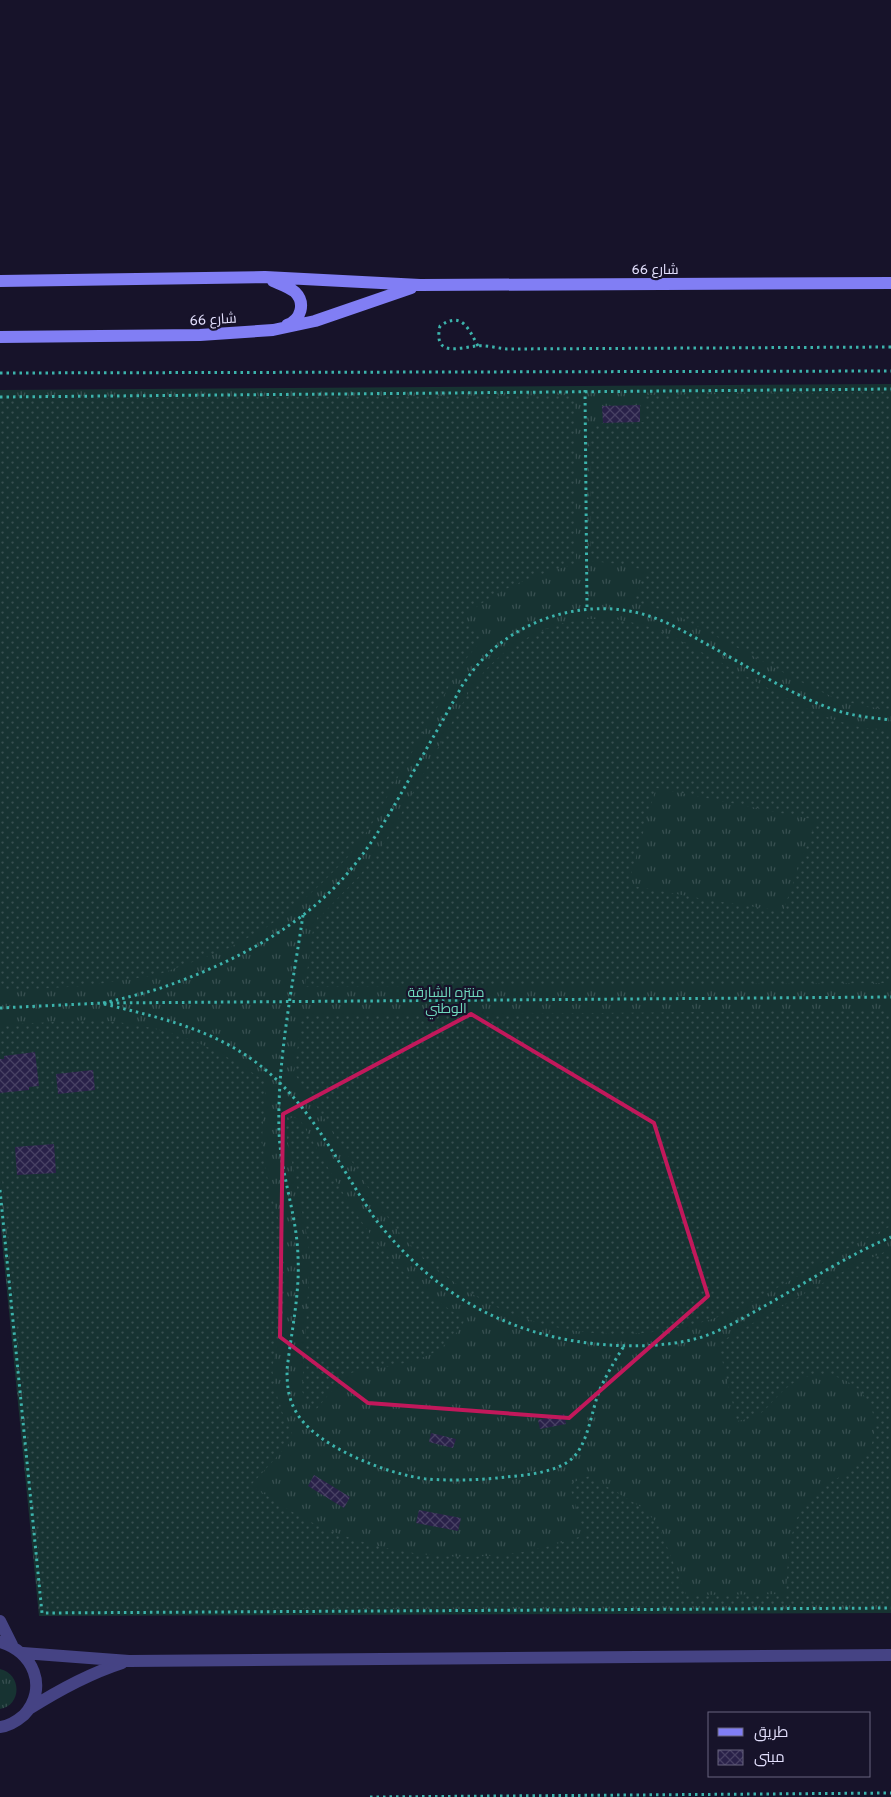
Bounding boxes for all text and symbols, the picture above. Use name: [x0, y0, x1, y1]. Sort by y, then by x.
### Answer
street label: شارع 66: [631, 262, 679, 279]
street label: شارع 66: [189, 311, 237, 330]
park label: منتزه الشارقة الوطني: [408, 985, 484, 1020]
legend: [708, 1712, 871, 1777]
text: طريق: [754, 1724, 788, 1743]
text: مبنى: [754, 1749, 785, 1768]

